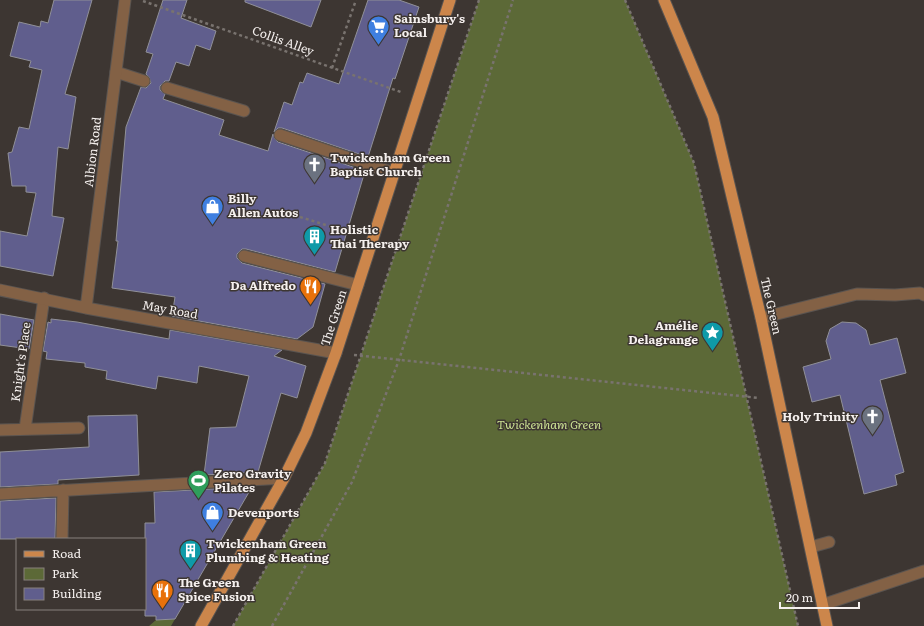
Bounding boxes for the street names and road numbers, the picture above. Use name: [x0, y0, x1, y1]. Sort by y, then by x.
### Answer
street label: Collis Alley: [250, 21, 317, 60]
street label: Albion Road: [79, 115, 105, 188]
street label: The Green: [757, 275, 787, 336]
street label: The Green: [315, 287, 351, 348]
street label: May Road: [141, 295, 200, 323]
street label: Knight's Place: [6, 321, 34, 403]

